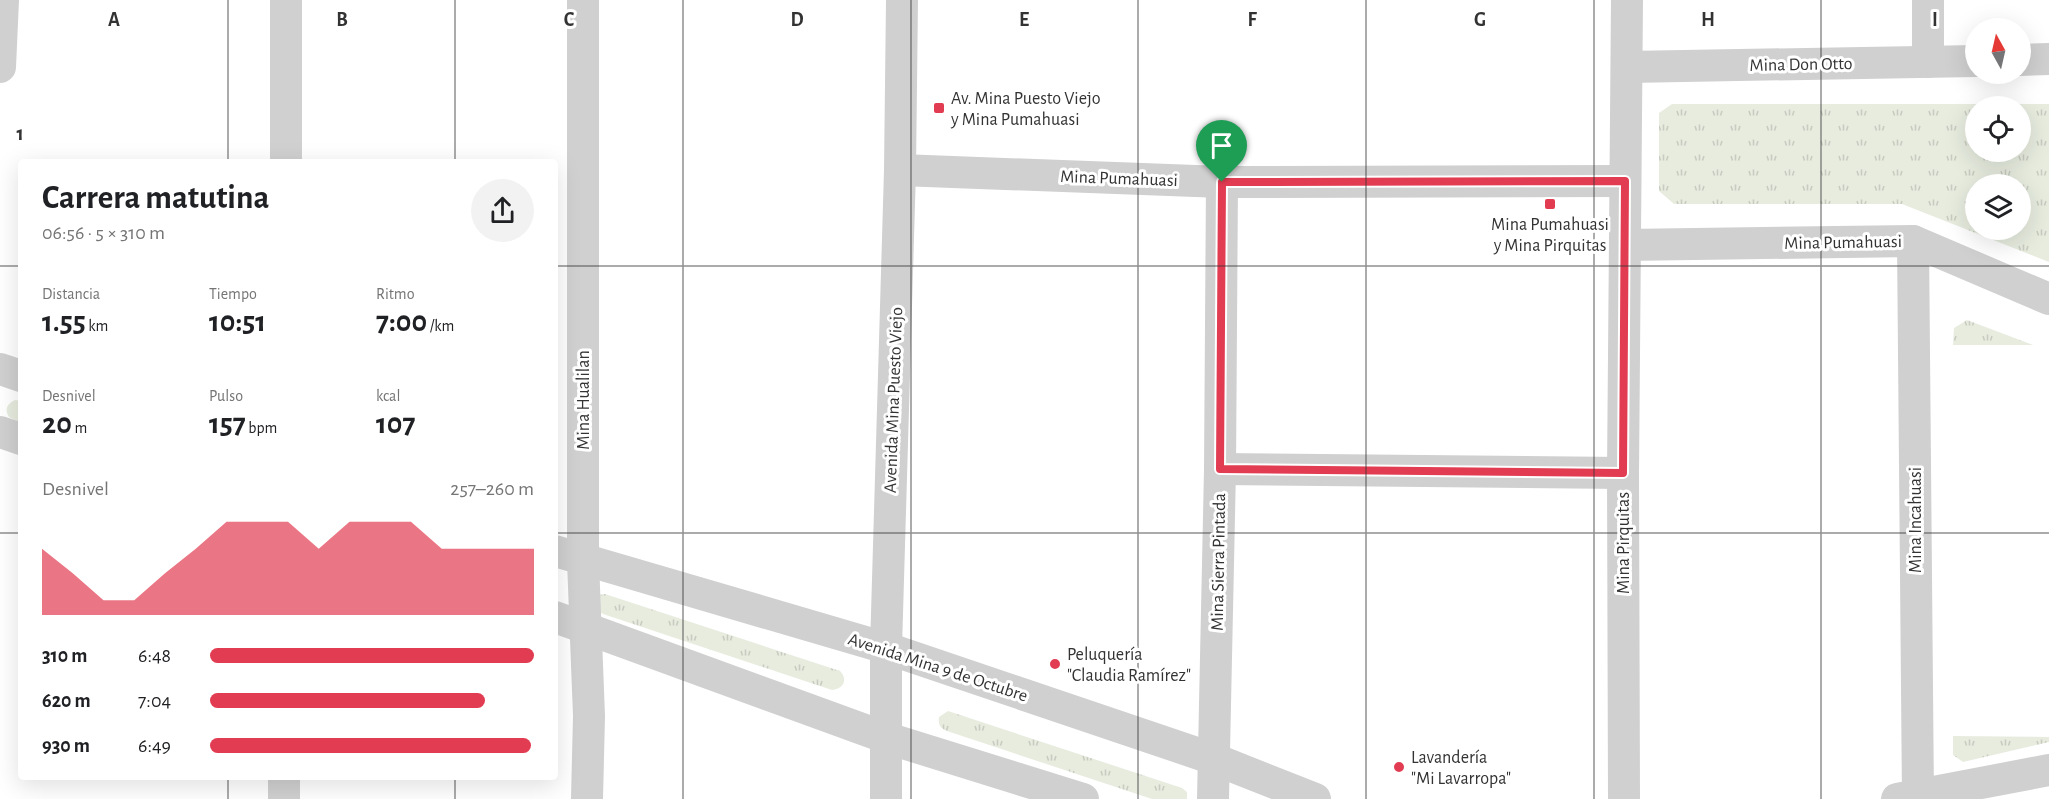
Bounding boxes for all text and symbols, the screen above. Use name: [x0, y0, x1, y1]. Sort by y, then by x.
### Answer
text: A: [108, 10, 120, 30]
text: B: [336, 10, 348, 30]
text: C: [564, 10, 575, 30]
text: D: [790, 10, 804, 30]
text: E: [1019, 10, 1029, 30]
text: F: [1247, 10, 1257, 30]
text: G: [1474, 10, 1486, 30]
text: H: [1701, 10, 1715, 30]
text: I: [1932, 10, 1938, 30]
north arrow: [1965, 18, 2031, 84]
map controls: [1965, 18, 2031, 240]
street label: Mina Don Otto: [1749, 55, 1853, 75]
place label: Av. Mina Puesto Viejo y Mina Pumahuasi: [950, 90, 1101, 129]
button: locate: [1965, 96, 2031, 162]
marker: Av. Mina Puesto Viejo y Mina Pumahuasi: [932, 101, 946, 115]
pin: [1196, 120, 1247, 182]
text: 1: [16, 124, 24, 144]
icon: arrive: [1205, 129, 1238, 162]
street label: Mina Pumahuasi: [1060, 168, 1178, 190]
button: layers: [1965, 174, 2031, 240]
button: share: [471, 179, 534, 242]
text: Carrera matutina: [42, 182, 269, 215]
marker: Mina Pumahuasi y Mina Pirquitas: [1543, 197, 1557, 211]
place label: Mina Pumahuasi y Mina Pirquitas: [1491, 216, 1609, 255]
text: 06:56 · 5 × 310 m: [42, 223, 165, 243]
street label: Mina Pumahuasi: [1784, 233, 1902, 253]
text: Distancia: [42, 286, 100, 302]
text: Tiempo: [209, 286, 257, 302]
text: Ritmo: [376, 286, 415, 302]
text: 1.55: [42, 307, 86, 337]
text: 10:51: [209, 307, 266, 337]
text: 7:00: [376, 307, 427, 337]
street label: Avenida Mina Puesto Viejo: [882, 307, 906, 493]
text: km: [86, 318, 108, 334]
text: /km: [427, 318, 454, 334]
street label: Mina Hualilan: [575, 350, 593, 450]
text: Desnivel: [42, 388, 96, 404]
text: Pulso: [209, 388, 243, 404]
text: kcal: [376, 388, 400, 404]
text: 20: [42, 409, 72, 439]
text: 157: [209, 409, 246, 439]
text: 107: [376, 409, 415, 439]
text: m: [72, 420, 87, 436]
text: bpm: [246, 420, 277, 436]
street label: Mina Incahuasi: [1907, 467, 1925, 573]
text: Desnivel: [42, 479, 109, 499]
text: 257–260 m: [450, 479, 534, 499]
street label: Mina Pirquitas: [1615, 492, 1633, 594]
street label: Mina Sierra Pintada: [1209, 493, 1229, 631]
street label: Avenida Mina 9 de Octubre: [846, 630, 1030, 705]
text: 310 m: [42, 646, 87, 666]
text: 6:48: [138, 646, 171, 666]
place label: Peluquería "Claudia Ramírez": [1067, 646, 1191, 685]
marker: Peluquería "Claudia Ramírez": [1048, 657, 1062, 671]
text: 620 m: [42, 691, 91, 711]
text: 7:04: [138, 691, 171, 711]
text: 930 m: [42, 736, 90, 756]
text: 6:49: [138, 736, 171, 756]
place label: Lavandería "Mi Lavarropa": [1411, 749, 1511, 788]
marker: Lavandería "Mi Lavarropa": [1392, 760, 1406, 774]

